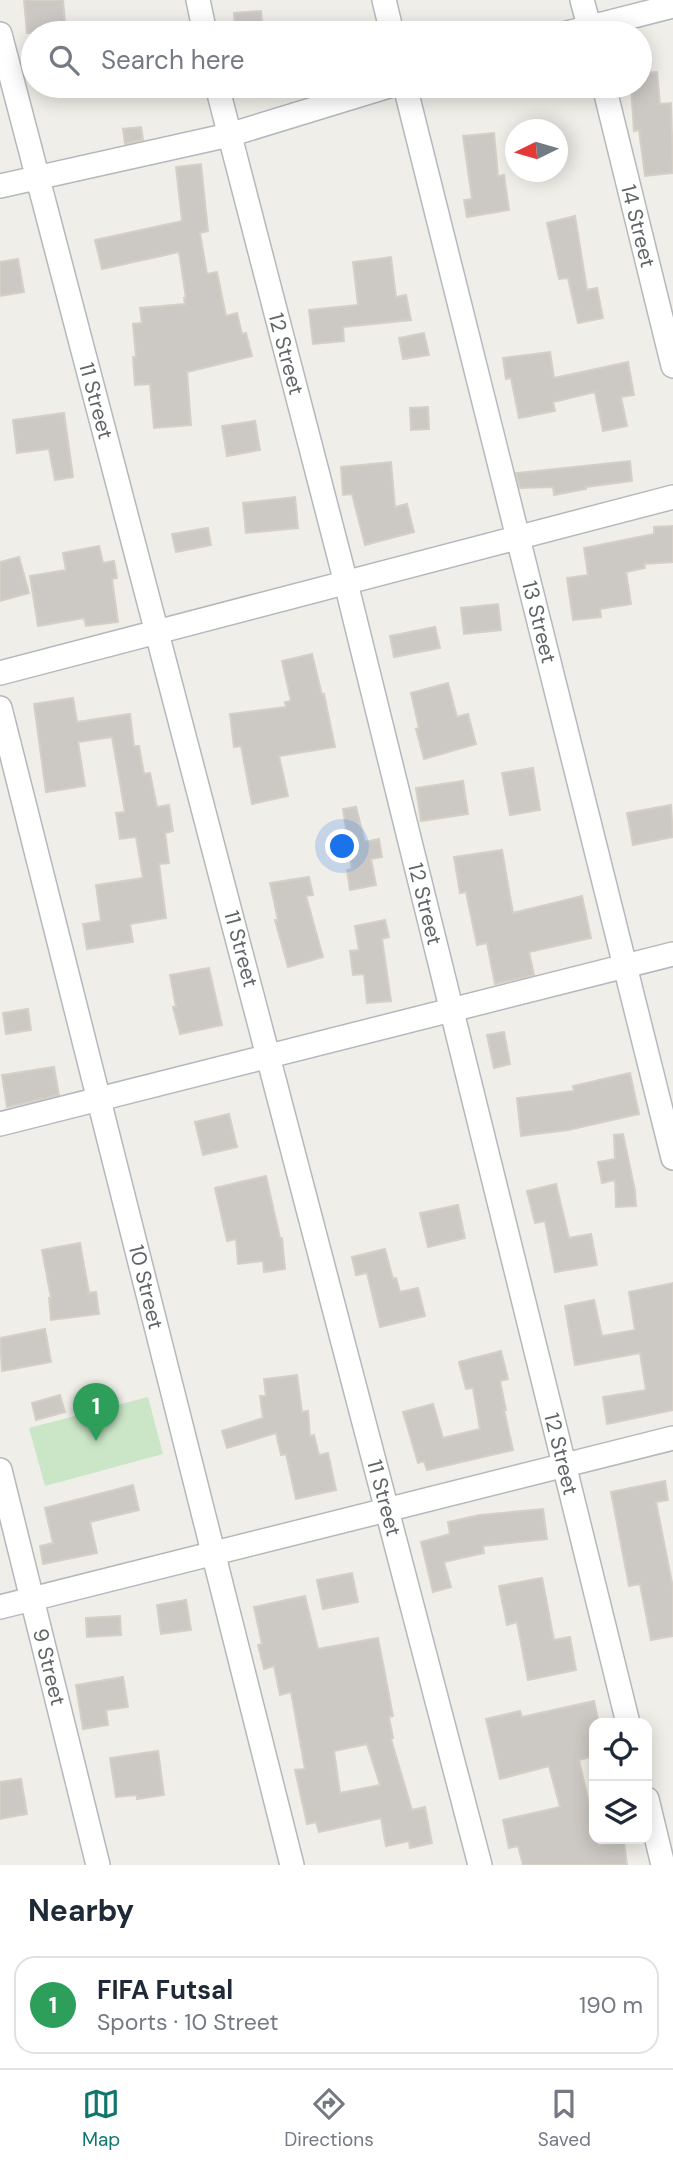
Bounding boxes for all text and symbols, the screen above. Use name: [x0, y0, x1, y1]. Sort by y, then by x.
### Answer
search box: [21, 21, 652, 98]
icon: search: [45, 41, 83, 79]
text: Search here: [101, 43, 244, 77]
north arrow: [505, 119, 568, 182]
street label: 14 Street: [614, 182, 662, 270]
street label: 12 Street: [262, 310, 310, 398]
street label: 11 Street: [72, 360, 120, 442]
street label: 13 Street: [515, 578, 563, 666]
your location: [325, 829, 359, 863]
street label: 12 Street: [401, 860, 449, 948]
street label: 11 Street: [217, 908, 265, 990]
street label: 10 Street: [122, 1242, 170, 1332]
pin: 1: [73, 1383, 119, 1441]
street label: 12 Street: [537, 1410, 585, 1498]
street label: 11 Street: [360, 1457, 408, 1539]
street label: 9 Street: [26, 1626, 72, 1708]
map controls: [589, 1718, 652, 1844]
button: locate: [589, 1718, 652, 1781]
button: layers: [589, 1781, 652, 1844]
text: Nearby: [28, 1891, 134, 1930]
text: FIFA Futsal: [97, 1973, 233, 2007]
text: 1: [49, 1990, 57, 2020]
text: 190 m: [579, 1990, 643, 2020]
text: Sports · 10 Street: [97, 2007, 278, 2037]
tab: Map: [82, 2085, 120, 2152]
tab: Directions: [284, 2085, 374, 2152]
tab: Saved: [538, 2085, 591, 2152]

